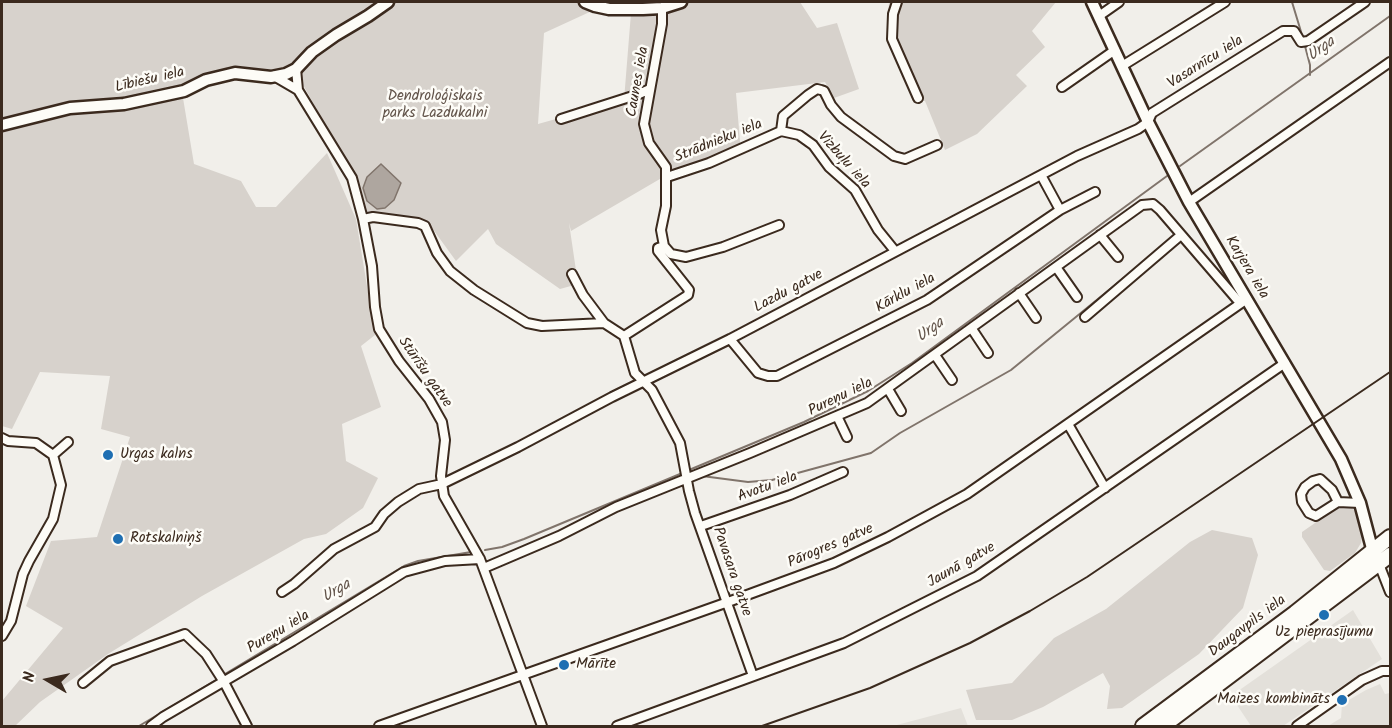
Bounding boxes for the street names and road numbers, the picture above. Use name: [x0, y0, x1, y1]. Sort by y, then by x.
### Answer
street label: Vasarnīcu iela: [1165, 33, 1247, 93]
street label: Caunes iela: [624, 45, 654, 119]
street label: Lībiešu iela: [114, 64, 186, 98]
street label: Strādnieku iela: [673, 116, 765, 168]
street label: Vizbuļu iela: [813, 129, 873, 193]
street label: Karjera iela: [1220, 233, 1272, 303]
street label: Lazdu gatve: [751, 266, 827, 318]
street label: Kārklu iela: [873, 270, 939, 318]
street label: Stūrīšu gatve: [393, 334, 455, 412]
street label: Pureņu iela: [806, 375, 876, 421]
street label: Avotu iela: [736, 469, 800, 507]
street label: Pārogres gatve: [785, 521, 877, 573]
street label: Pavasara gatve: [707, 525, 755, 619]
street label: Jaunā gatve: [925, 539, 999, 593]
street label: Daugavpils iela: [1206, 592, 1290, 662]
street label: Pureņu iela: [245, 607, 313, 659]

